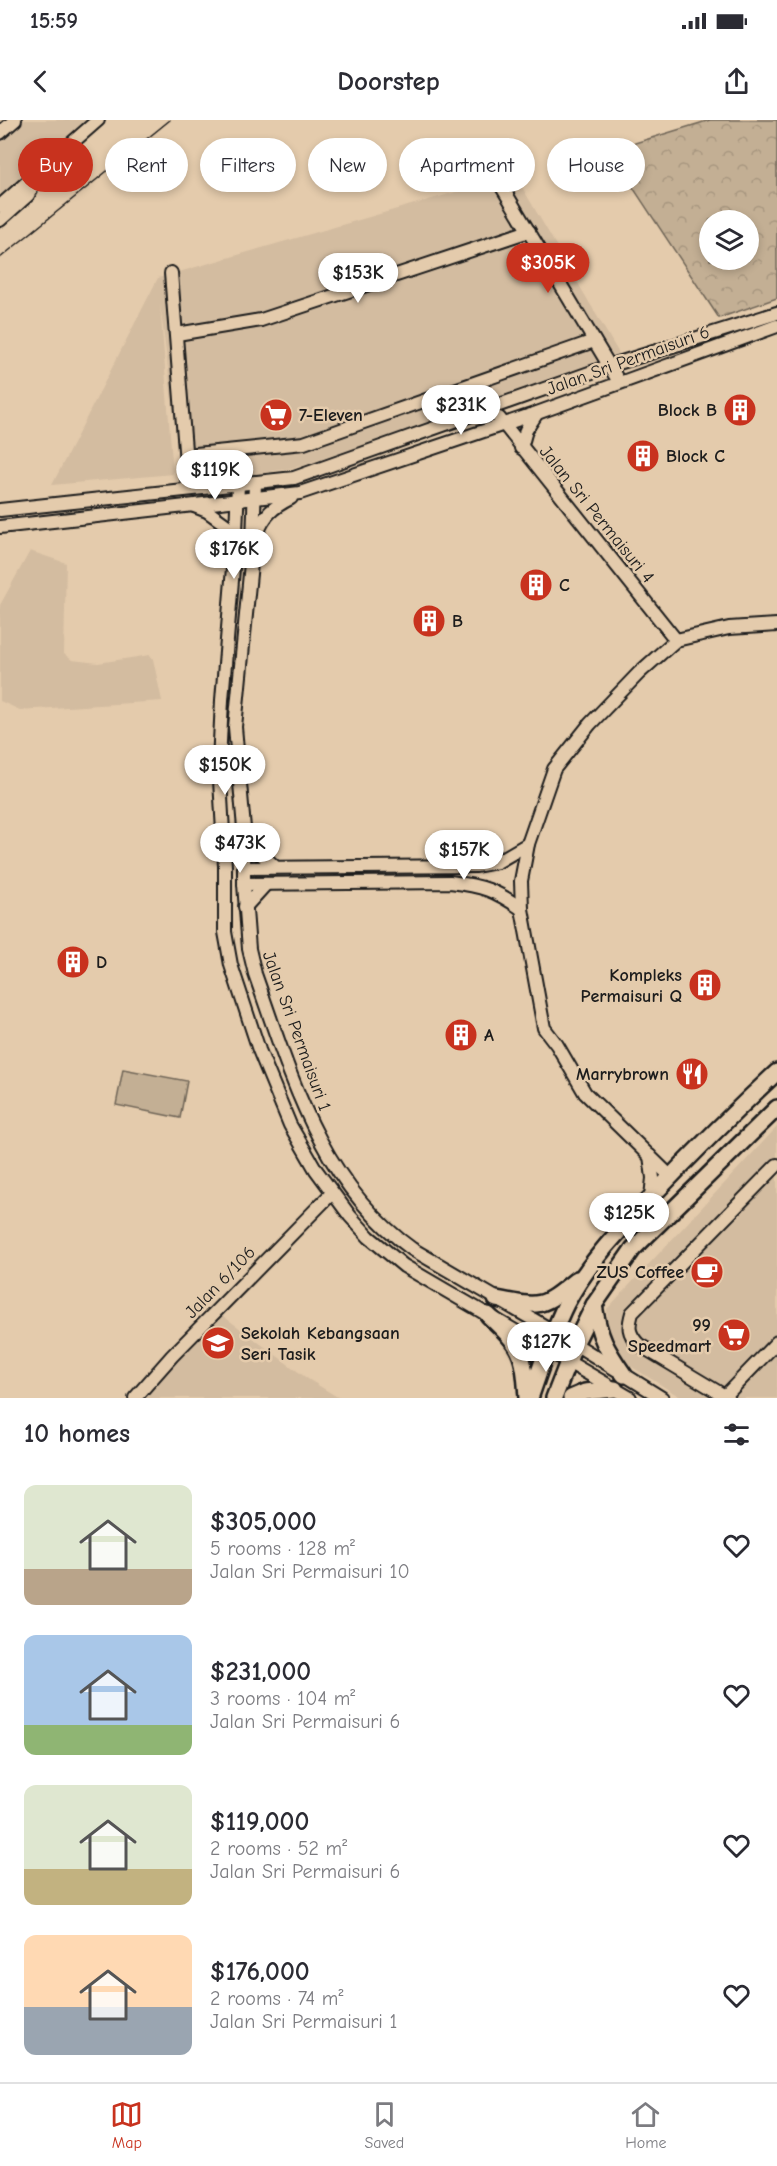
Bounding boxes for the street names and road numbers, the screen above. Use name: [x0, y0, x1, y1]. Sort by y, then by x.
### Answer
street label: Jalan Sri Permaisuri 6: [544, 321, 712, 400]
street label: Jalan Sri Permaisuri 4: [535, 442, 658, 587]
street label: Jalan Sri Permaisuri 1: [258, 948, 335, 1114]
street label: Jalan 6/106: [181, 1242, 260, 1323]

